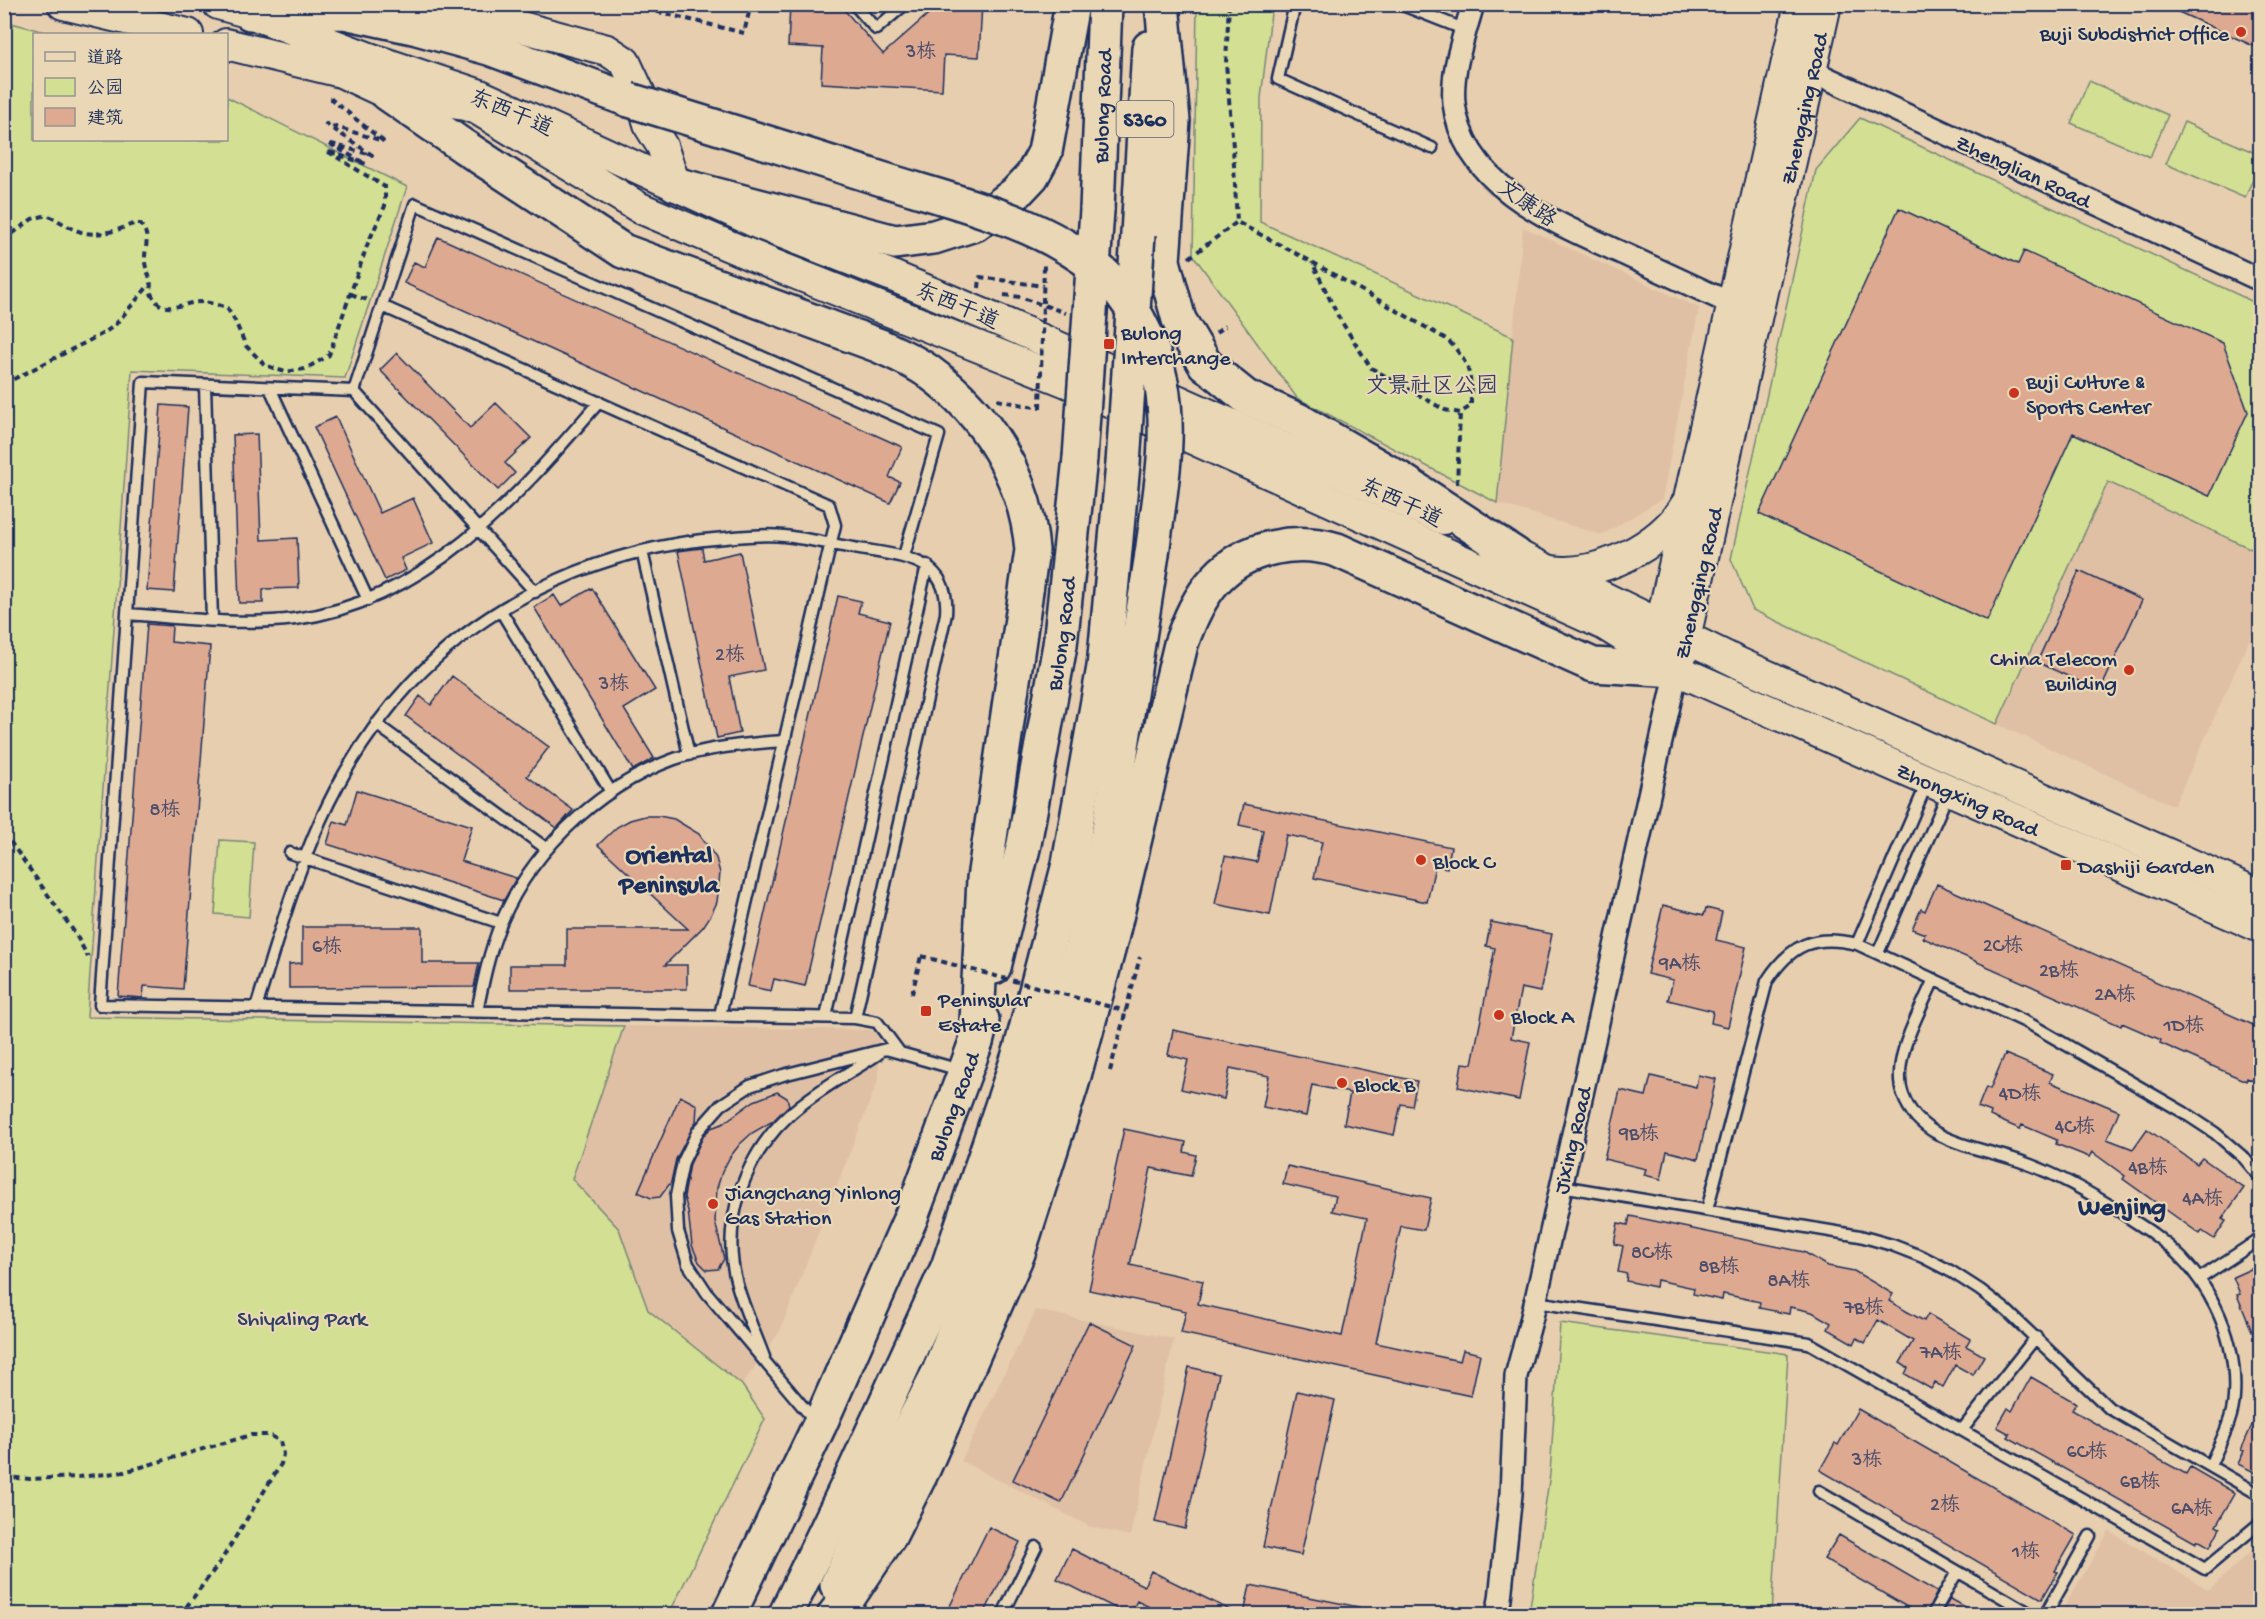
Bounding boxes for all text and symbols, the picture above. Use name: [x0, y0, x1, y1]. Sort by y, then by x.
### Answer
place label: Buji Subdistrict Office: [2039, 23, 2230, 49]
marker: Buji Subdistrict Office: [2234, 25, 2248, 39]
street label: Zhengqing Road: [1777, 29, 1837, 188]
legend: [33, 33, 228, 141]
house number: 3栋: [905, 41, 936, 65]
street label: Bulong Road: [1090, 47, 1120, 165]
text: 道路: [87, 48, 123, 70]
text: 公园: [87, 78, 123, 100]
street label: 东西干道: [465, 85, 556, 144]
road number: S360: [1116, 101, 1174, 137]
text: 建筑: [87, 108, 123, 130]
street label: Zhenglian Road: [1951, 131, 2096, 217]
street label: 文康路: [1491, 174, 1561, 235]
street label: 东西干道: [911, 278, 1002, 337]
place label: Bulong Interchange: [1120, 322, 1231, 373]
marker: Bulong Interchange: [1102, 337, 1116, 351]
place label: Buji Culture & Sports Center: [2025, 371, 2153, 422]
park label: 文景社区公园: [1366, 374, 1498, 401]
marker: Buji Culture & Sports Center: [2007, 386, 2021, 400]
street label: 东西干道: [1355, 473, 1446, 535]
street label: Zhengqing Road: [1671, 504, 1731, 662]
street label: Bulong Road: [1043, 574, 1084, 694]
house number: 2栋: [715, 644, 745, 668]
place label: China Telecom Building: [1990, 648, 2117, 699]
marker: China Telecom Building: [2122, 663, 2136, 677]
house number: 3栋: [598, 673, 629, 697]
street label: Zhongxing Road: [1891, 759, 2044, 846]
house number: 8栋: [150, 799, 180, 823]
district label: Oriental Peninsula: [617, 842, 721, 903]
place label: Block C: [1432, 851, 1497, 877]
marker: Block C: [1414, 853, 1428, 867]
place label: Dashiji Garden: [2076, 856, 2215, 882]
marker: Dashiji Garden: [2059, 858, 2073, 872]
house number: 2C栋: [1983, 935, 2023, 959]
house number: 6栋: [312, 936, 342, 960]
house number: 9A栋: [1658, 953, 1701, 977]
house number: 2B栋: [2039, 960, 2079, 984]
house number: 2A栋: [2094, 984, 2136, 1008]
place label: Peninsular Estate: [937, 989, 1033, 1040]
marker: Peninsular Estate: [919, 1004, 933, 1018]
place label: Block A: [1510, 1006, 1575, 1032]
marker: Block A: [1492, 1008, 1506, 1022]
house number: 1D栋: [2162, 1015, 2205, 1039]
street label: Bulong Road: [924, 1048, 989, 1167]
place label: Block B: [1353, 1074, 1416, 1100]
marker: Block B: [1335, 1076, 1349, 1090]
street label: Jixing Road: [1550, 1083, 1600, 1197]
house number: 4D栋: [1999, 1083, 2041, 1107]
house number: 4C栋: [2055, 1116, 2095, 1140]
house number: 9B栋: [1618, 1123, 1659, 1147]
house number: 4B栋: [2128, 1157, 2168, 1181]
place label: Jiangchang Yinlong Gas Station: [725, 1182, 901, 1233]
house number: 4A栋: [2182, 1188, 2224, 1212]
district label: Wenjing: [2077, 1194, 2166, 1225]
marker: Jiangchang Yinlong Gas Station: [706, 1197, 720, 1211]
house number: 8C栋: [1631, 1242, 1673, 1266]
house number: 8B栋: [1698, 1256, 1740, 1280]
house number: 8A栋: [1768, 1270, 1810, 1294]
house number: 7B栋: [1843, 1297, 1884, 1321]
park label: Shiyaling Park: [237, 1308, 369, 1334]
house number: 7A栋: [1919, 1342, 1962, 1366]
house number: 6C栋: [2067, 1441, 2107, 1465]
house number: 3栋: [1851, 1449, 1882, 1473]
house number: 6B栋: [2120, 1471, 2160, 1495]
house number: 2栋: [1930, 1494, 1960, 1518]
house number: 6A栋: [2171, 1498, 2213, 1522]
house number: 1栋: [2011, 1541, 2040, 1565]

